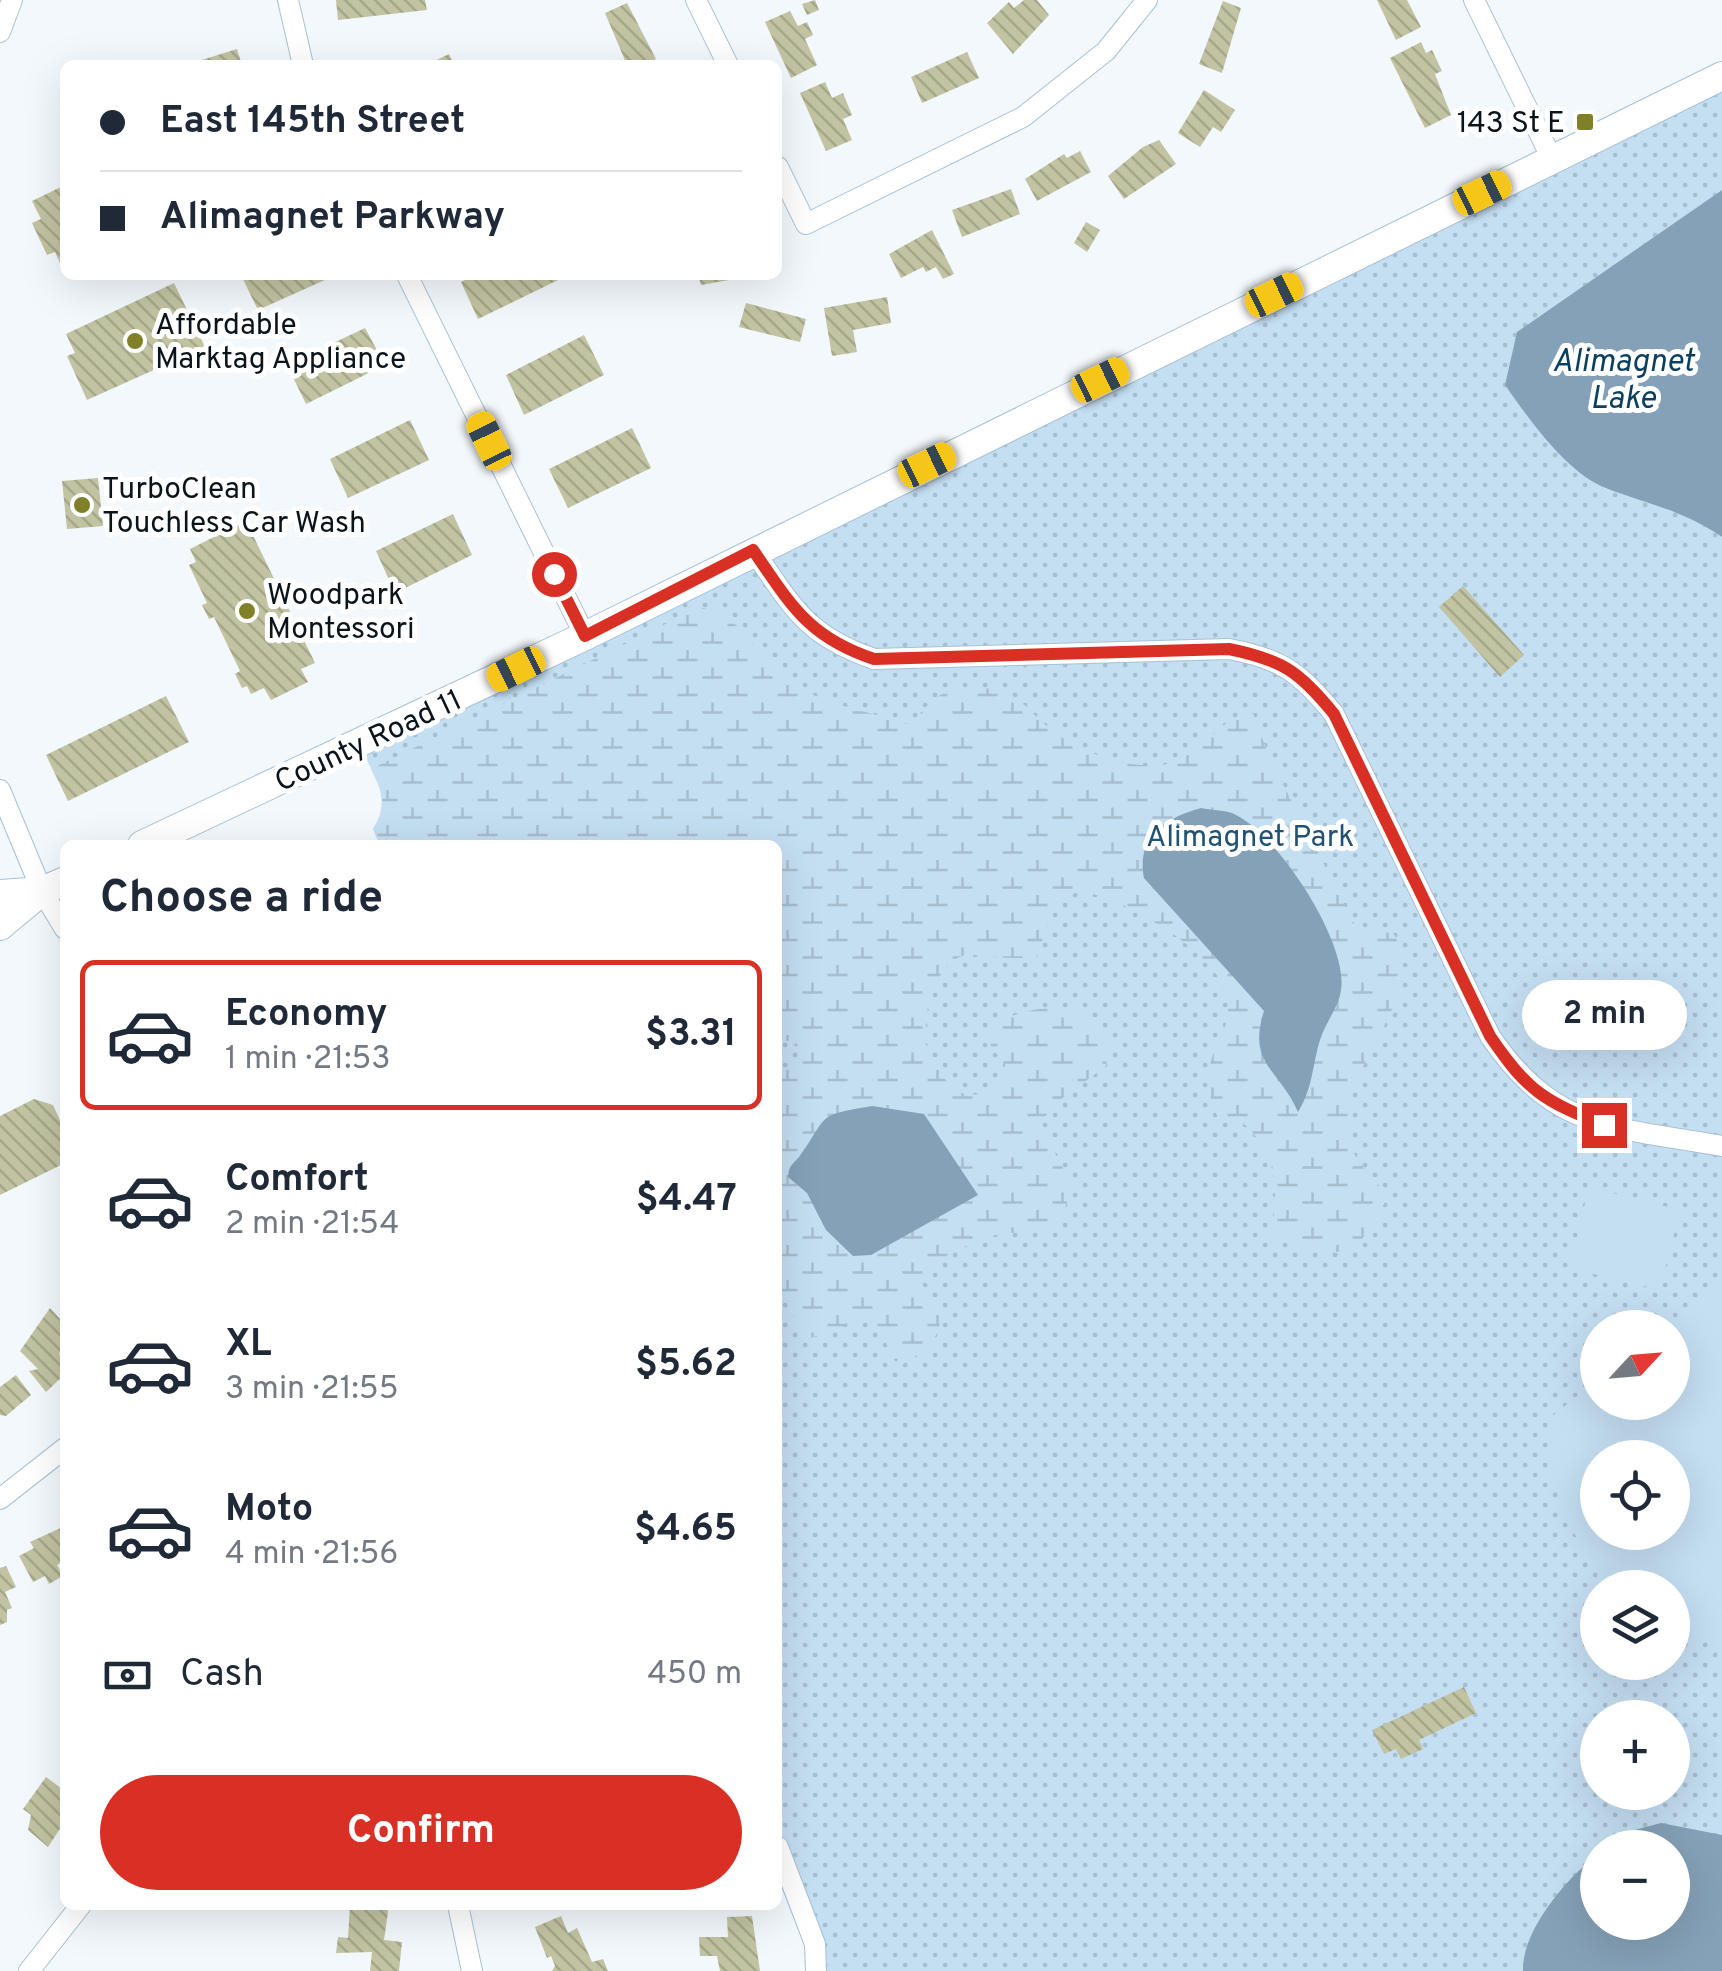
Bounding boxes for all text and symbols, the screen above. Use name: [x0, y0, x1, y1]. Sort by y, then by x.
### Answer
text: East 145th Street: [160, 98, 465, 147]
place label: 143 St E: [1457, 106, 1565, 143]
marker: 143 St E: [1574, 111, 1596, 133]
car: [1448, 166, 1516, 220]
text: Alimagnet Parkway: [160, 194, 505, 243]
car: [1240, 268, 1308, 322]
place label: Affordable Marktag Appliance: [155, 308, 406, 379]
marker: Affordable Marktag Appliance: [124, 330, 146, 352]
water label: Alimagnet Lake: [1552, 343, 1696, 420]
car: [1066, 353, 1134, 407]
car: [462, 407, 516, 475]
car: [893, 438, 961, 492]
place label: TurboClean Touchless Car Wash: [102, 472, 366, 543]
marker: TurboClean Touchless Car Wash: [71, 494, 93, 516]
route start: [532, 552, 577, 597]
place label: Woodpark Montessori: [267, 578, 415, 649]
marker: Woodpark Montessori: [236, 600, 258, 622]
car: [482, 642, 550, 696]
street label: County Road 11: [269, 683, 469, 802]
park label: Alimagnet Park: [1146, 820, 1354, 857]
text: Choose a ride: [100, 871, 383, 928]
callout: 2 min: [1522, 980, 1686, 1050]
icon: car: [105, 990, 195, 1080]
text: Economy: [225, 991, 387, 1040]
text: 2 min: [1563, 995, 1646, 1035]
text: $3.31: [645, 1011, 737, 1060]
text: 1 min · 21:53: [225, 1040, 391, 1080]
route end: [1582, 1103, 1627, 1148]
icon: car: [105, 1155, 195, 1245]
text: Comfort: [225, 1156, 369, 1205]
text: $4.47: [636, 1176, 737, 1225]
text: 2 min · 21:54: [225, 1205, 400, 1245]
north arrow: [1580, 1310, 1690, 1420]
map controls: [1580, 1310, 1690, 1940]
icon: car: [105, 1320, 195, 1410]
text: XL: [225, 1321, 272, 1370]
text: $5.62: [635, 1341, 737, 1390]
text: 3 min · 21:55: [225, 1370, 399, 1410]
button: locate: [1580, 1440, 1690, 1550]
icon: car: [105, 1485, 195, 1575]
text: Moto: [225, 1486, 313, 1535]
text: $4.65: [634, 1506, 737, 1555]
text: 4 min · 21:56: [225, 1535, 398, 1575]
button: layers: [1580, 1570, 1690, 1680]
icon: cash: [100, 1648, 155, 1703]
text: Cash: [180, 1651, 264, 1700]
text: 450 m: [647, 1655, 742, 1695]
button: +: [1580, 1700, 1690, 1810]
button: Confirm: [100, 1775, 742, 1890]
button: −: [1580, 1830, 1690, 1940]

